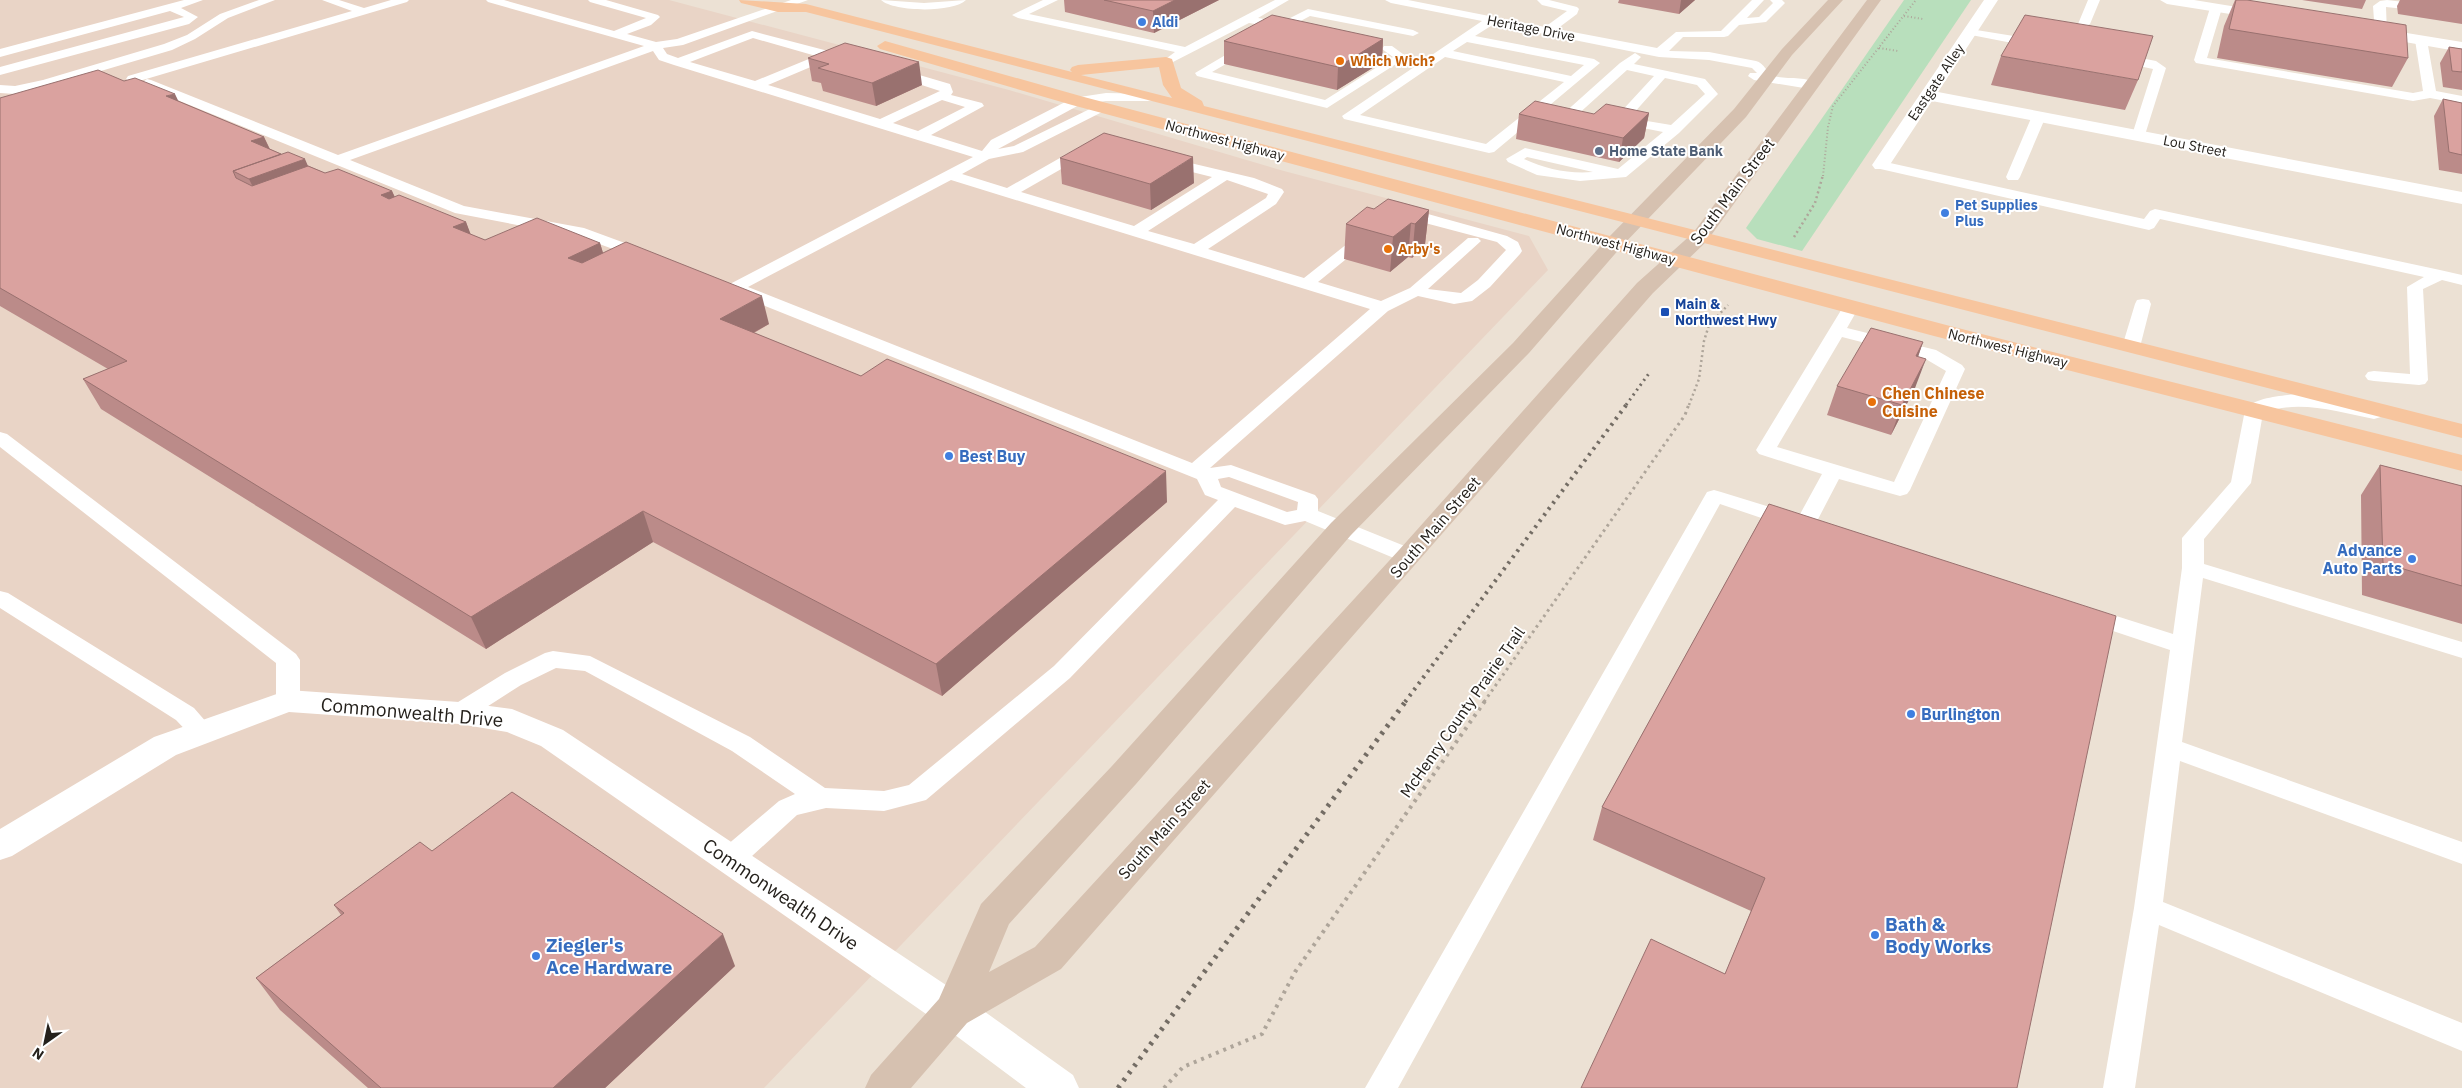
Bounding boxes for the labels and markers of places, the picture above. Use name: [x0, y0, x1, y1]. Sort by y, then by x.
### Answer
place label: Aldi: [1152, 13, 1178, 31]
marker: Aldi: [1136, 16, 1148, 28]
place label: Which Wich?: [1350, 52, 1435, 70]
marker: Which Wich?: [1334, 55, 1346, 67]
place label: Home State Bank: [1609, 142, 1724, 160]
marker: Home State Bank: [1593, 145, 1605, 157]
place label: Pet Supplies Plus: [1955, 196, 2038, 230]
marker: Pet Supplies Plus: [1939, 207, 1951, 219]
place label: Arby's: [1398, 240, 1440, 258]
marker: Arby's: [1382, 243, 1394, 255]
place label: Main & Northwest Hwy: [1675, 295, 1777, 329]
marker: Main & Northwest Hwy: [1659, 306, 1671, 318]
place label: Chen Chinese Cuisine: [1882, 383, 1984, 421]
marker: Chen Chinese Cuisine: [1866, 396, 1878, 408]
place label: Best Buy: [959, 446, 1026, 466]
marker: Best Buy: [943, 450, 955, 462]
place label: Advance Auto Parts: [2323, 540, 2402, 578]
marker: Advance Auto Parts: [2406, 553, 2418, 565]
place label: Burlington: [1921, 704, 2000, 724]
marker: Burlington: [1905, 708, 1917, 720]
place label: Bath & Body Works: [1885, 912, 1991, 958]
marker: Bath & Body Works: [1869, 929, 1881, 941]
place label: Ziegler's Ace Hardware: [546, 933, 672, 979]
marker: Ziegler's Ace Hardware: [530, 950, 542, 962]

